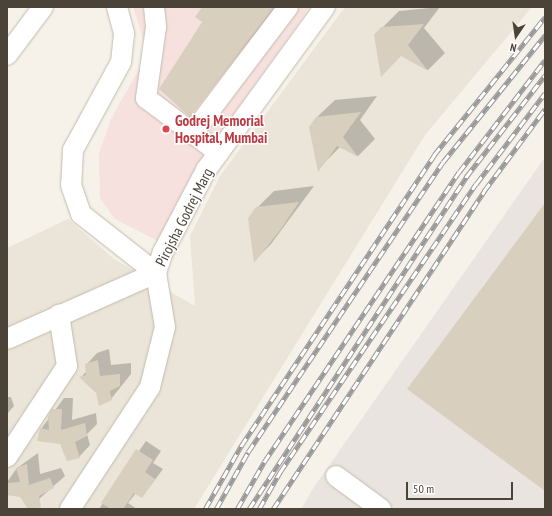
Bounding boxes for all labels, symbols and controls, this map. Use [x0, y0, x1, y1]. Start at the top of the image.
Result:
north arrow [496, 16, 536, 56]
text: N [509, 40, 518, 55]
place label: Godrej Memorial Hospital, Mumbai [175, 111, 268, 146]
marker: Godrej Memorial Hospital, Mumbai [160, 123, 172, 135]
street label: Pirojsha Godrej Marg [151, 165, 217, 269]
scale bar [408, 474, 515, 500]
text: 50 m [413, 481, 434, 496]

